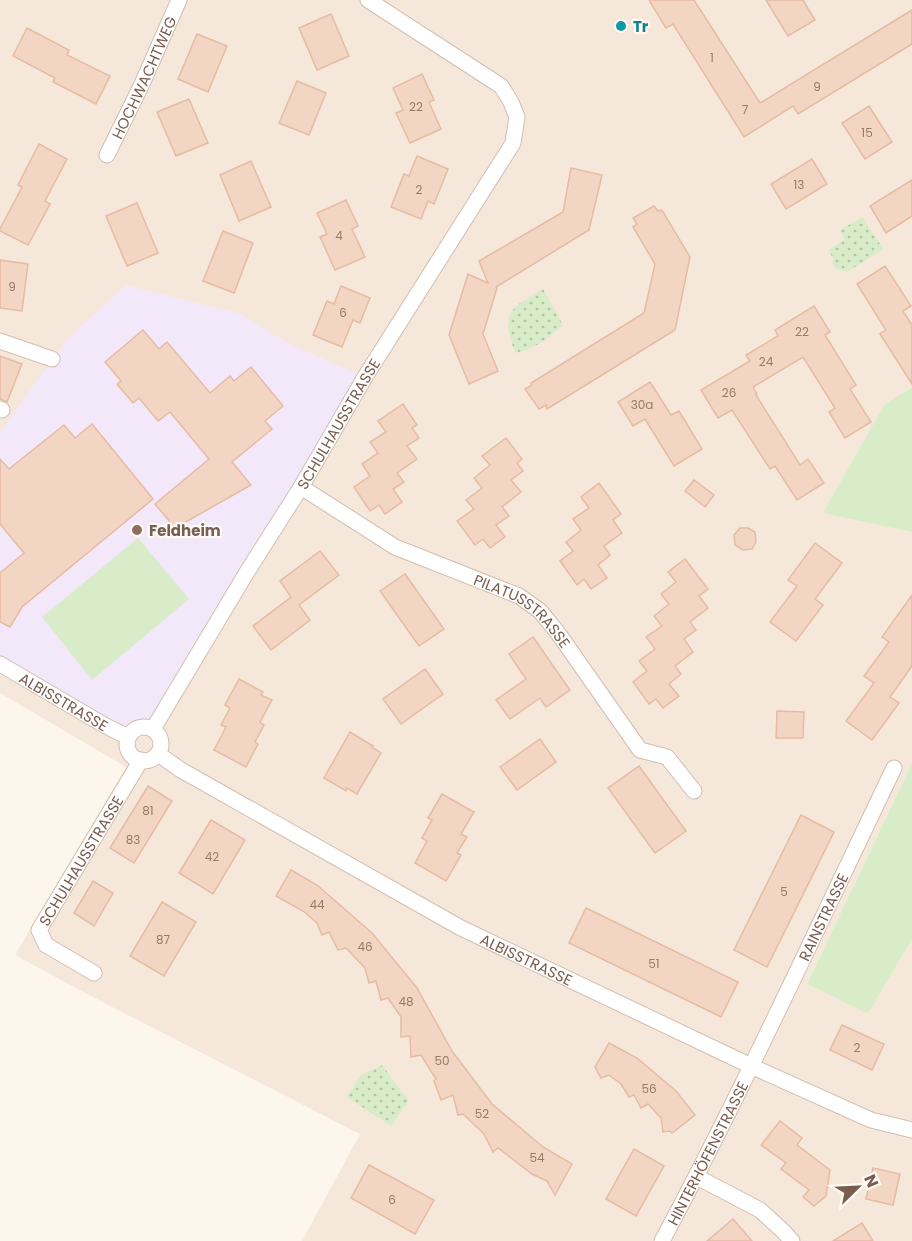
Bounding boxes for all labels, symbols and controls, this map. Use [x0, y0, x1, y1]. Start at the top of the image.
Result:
street label: HOCHWACHTWEG [106, 12, 181, 142]
place label: Tr [633, 16, 649, 37]
marker: Tr [614, 19, 628, 33]
house number: 1 [710, 49, 714, 66]
house number: 9 [813, 78, 821, 95]
house number: 22 [409, 98, 423, 115]
house number: 7 [742, 101, 749, 118]
house number: 15 [861, 124, 873, 141]
house number: 13 [794, 176, 804, 193]
house number: 2 [416, 181, 423, 198]
house number: 4 [335, 227, 343, 244]
house number: 9 [8, 278, 16, 295]
house number: 6 [339, 304, 347, 321]
house number: 22 [795, 323, 809, 340]
house number: 24 [759, 353, 774, 370]
street label: SCHULHAUSSTRASSE [291, 354, 385, 493]
house number: 26 [722, 384, 736, 401]
house number: 30a [631, 396, 653, 413]
place label: Feldheim [149, 520, 221, 541]
marker: Feldheim [130, 523, 144, 537]
street label: PILATUSSTRASSE [471, 569, 576, 652]
street label: ALBISSTRASSE [15, 667, 112, 736]
street label: SCHULHAUSSTRASSE [33, 792, 128, 930]
house number: 81 [142, 802, 154, 819]
house number: 83 [126, 831, 140, 848]
house number: 42 [205, 848, 219, 865]
street label: RAINSTRASSE [793, 869, 853, 964]
house number: 5 [780, 883, 788, 900]
house number: 44 [309, 896, 325, 913]
street label: ALBISSTRASSE [477, 928, 576, 990]
house number: 87 [156, 931, 171, 948]
house number: 46 [357, 938, 373, 955]
house number: 51 [648, 955, 660, 972]
house number: 48 [398, 993, 414, 1010]
house number: 2 [854, 1039, 861, 1056]
house number: 50 [434, 1052, 450, 1069]
street label: HINTERHÖFENSTRASSE [662, 1077, 753, 1229]
house number: 56 [641, 1080, 657, 1097]
house number: 52 [475, 1105, 489, 1122]
house number: 54 [529, 1149, 545, 1166]
north arrow [828, 1157, 888, 1217]
text: N [858, 1171, 884, 1191]
house number: 6 [388, 1191, 396, 1208]

